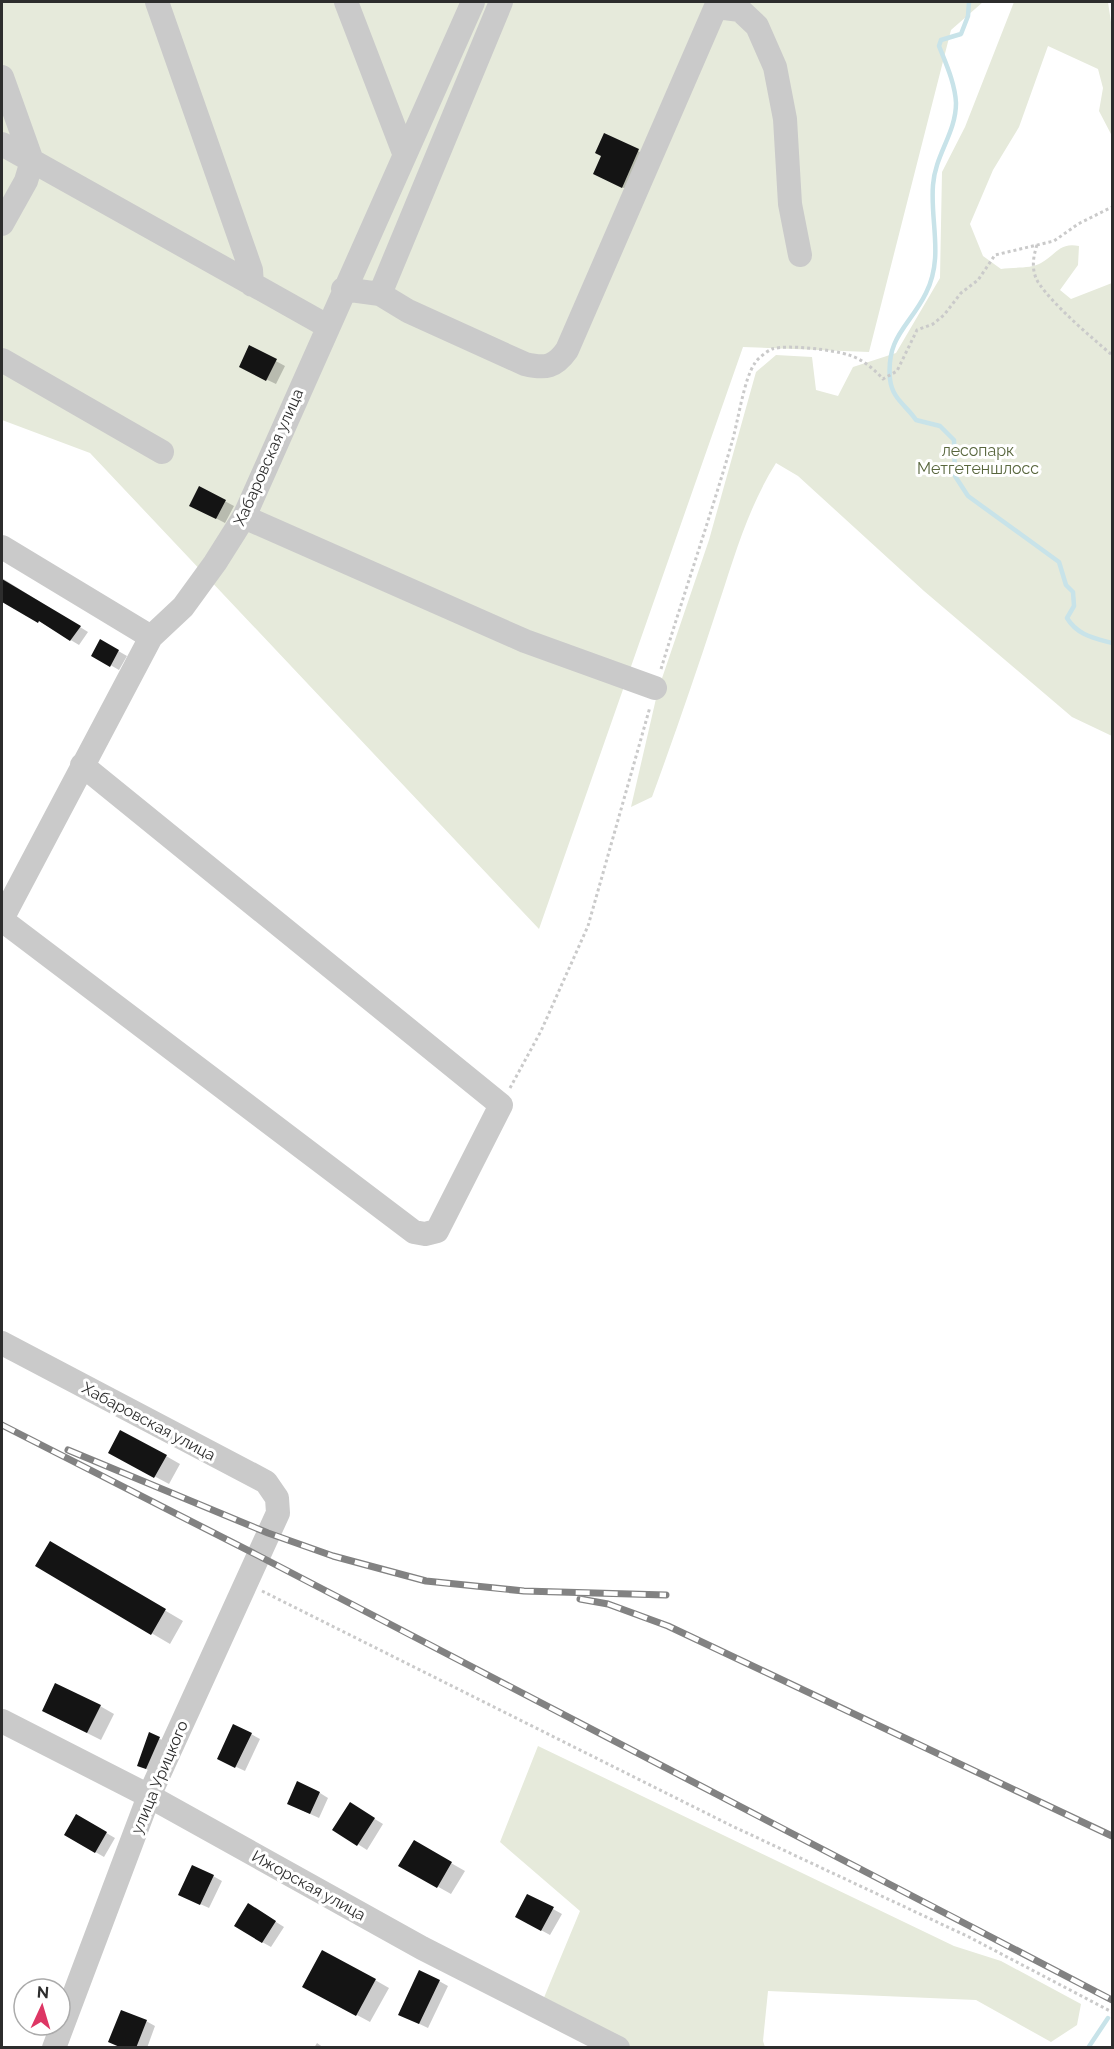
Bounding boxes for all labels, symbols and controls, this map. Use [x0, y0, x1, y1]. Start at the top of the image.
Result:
street label: Хабаровская улица [230, 386, 307, 529]
park label: лесопарк Метгетеншлосс [917, 441, 1039, 478]
street label: Хабаровская улица [79, 1378, 219, 1465]
street label: улица Урицкого [127, 1718, 192, 1837]
street label: Ижорская улица [249, 1846, 369, 1925]
north arrow [12, 1977, 72, 2037]
text: N [36, 1983, 50, 2002]

